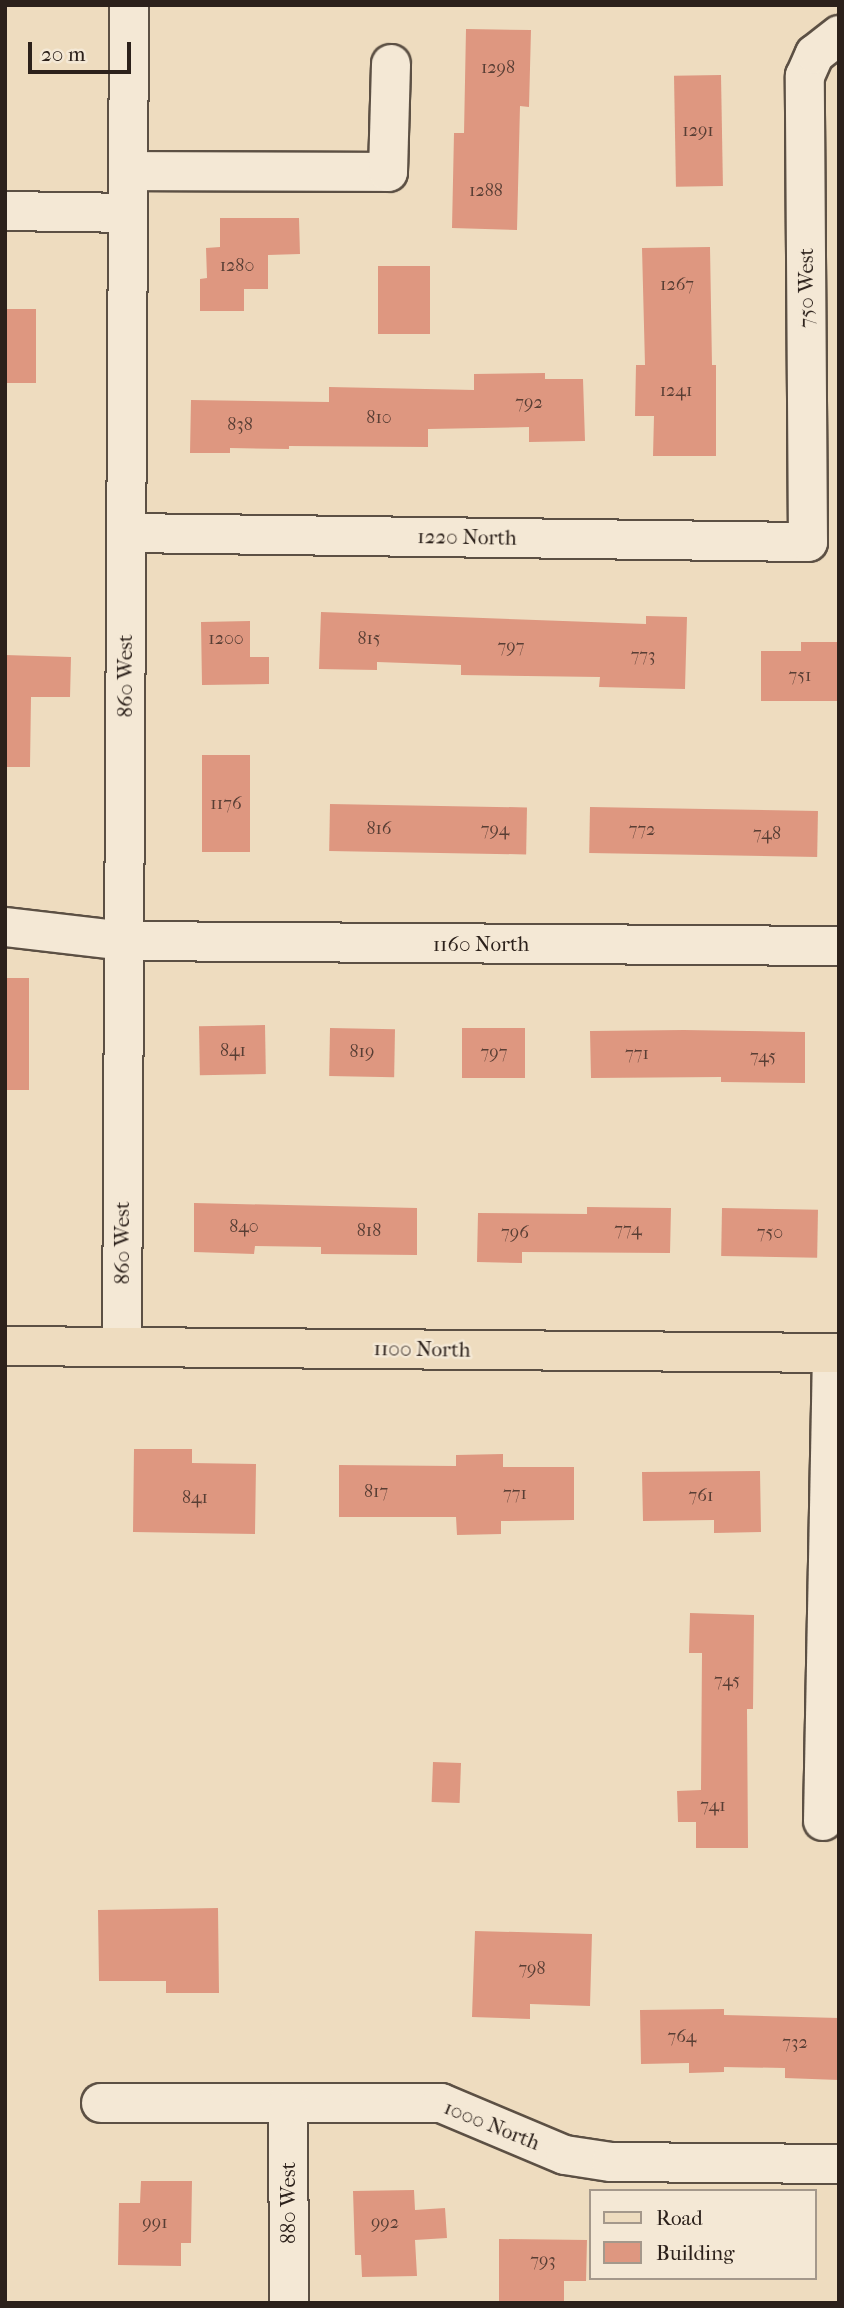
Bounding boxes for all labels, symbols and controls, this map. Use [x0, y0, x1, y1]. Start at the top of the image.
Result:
scale bar [32, 28, 135, 72]
text: 20 m [41, 42, 85, 66]
house number: 1298 [481, 57, 515, 79]
house number: 1291 [682, 120, 714, 142]
house number: 1288 [469, 180, 503, 202]
street label: 750 West [793, 248, 819, 328]
house number: 1280 [220, 255, 254, 277]
house number: 1267 [660, 274, 694, 296]
house number: 1241 [660, 380, 692, 402]
house number: 792 [515, 392, 543, 414]
house number: 810 [366, 407, 392, 429]
house number: 838 [227, 414, 253, 436]
street label: 1220 North [417, 524, 517, 550]
house number: 1200 [208, 628, 244, 650]
house number: 815 [357, 628, 381, 650]
street label: 860 West [112, 635, 138, 717]
house number: 797 [498, 636, 524, 658]
house number: 773 [631, 645, 655, 667]
house number: 751 [789, 665, 811, 687]
house number: 1176 [210, 793, 242, 815]
house number: 816 [366, 818, 392, 840]
house number: 794 [481, 819, 509, 841]
house number: 772 [629, 819, 655, 841]
house number: 748 [753, 823, 781, 845]
street label: 1160 North [433, 931, 529, 957]
house number: 841 [220, 1040, 246, 1062]
house number: 819 [350, 1041, 374, 1063]
house number: 797 [481, 1042, 507, 1064]
house number: 771 [625, 1043, 649, 1065]
house number: 745 [750, 1046, 776, 1068]
street label: 860 West [109, 1202, 135, 1284]
house number: 840 [229, 1216, 259, 1238]
house number: 774 [614, 1219, 642, 1241]
house number: 818 [357, 1220, 381, 1242]
house number: 796 [501, 1222, 529, 1244]
house number: 750 [757, 1222, 783, 1244]
street label: 1100 North [373, 1336, 471, 1362]
house number: 817 [364, 1481, 388, 1503]
house number: 771 [503, 1483, 527, 1505]
house number: 761 [689, 1485, 713, 1507]
house number: 841 [182, 1487, 208, 1509]
house number: 745 [714, 1670, 740, 1692]
house number: 741 [700, 1795, 726, 1817]
house number: 798 [518, 1958, 546, 1980]
house number: 764 [668, 2026, 696, 2048]
house number: 732 [782, 2032, 808, 2054]
street label: 1000 North [440, 2094, 544, 2156]
street label: 880 West [275, 2162, 301, 2244]
legend [588, 2189, 816, 2280]
text: Road [656, 2206, 703, 2230]
house number: 991 [142, 2212, 168, 2234]
house number: 992 [371, 2212, 399, 2234]
text: Building [656, 2241, 734, 2265]
house number: 793 [530, 2250, 556, 2272]

